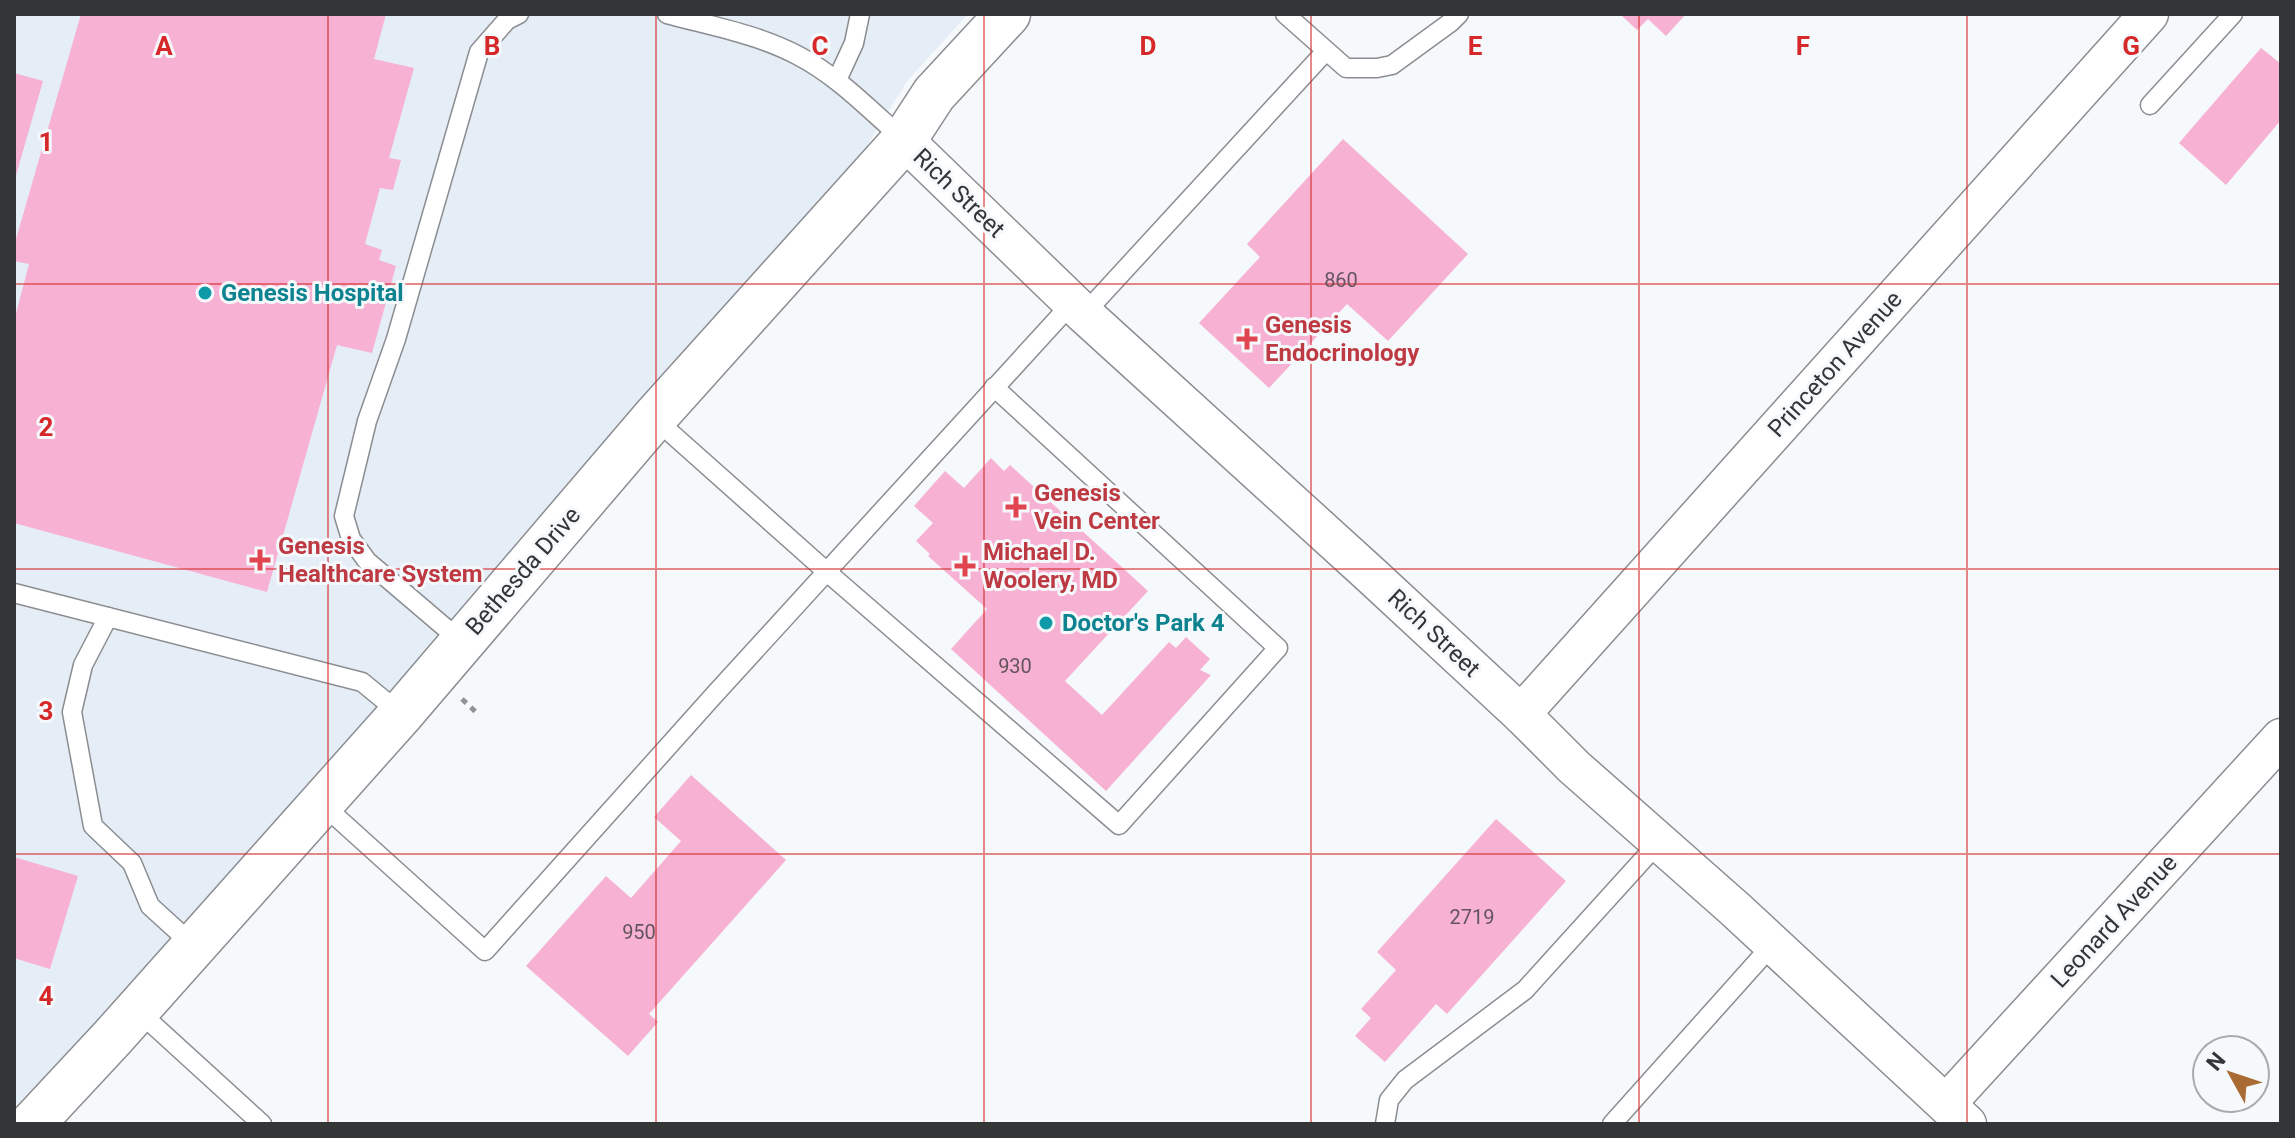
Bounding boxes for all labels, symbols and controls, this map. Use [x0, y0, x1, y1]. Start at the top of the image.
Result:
text: A [155, 31, 173, 61]
text: B [484, 31, 500, 61]
text: C [811, 31, 829, 61]
text: D [1140, 31, 1156, 61]
text: E [1468, 31, 1483, 61]
text: F [1796, 31, 1810, 61]
text: G [2122, 31, 2140, 61]
text: 1 [39, 127, 53, 157]
street label: Rich Street [908, 143, 1010, 243]
house number: 860 [1324, 268, 1358, 292]
place label: Genesis Hospital [221, 279, 404, 307]
marker: Genesis Hospital [196, 284, 214, 302]
street label: Princeton Avenue [1762, 285, 1908, 443]
place label: Genesis Endocrinology [1265, 311, 1420, 367]
marker: Genesis Endocrinology [1236, 328, 1258, 350]
text: 2 [39, 412, 53, 442]
place label: Genesis Vein Center [1034, 479, 1160, 535]
marker: Genesis Vein Center [1005, 496, 1027, 518]
street label: Bethesda Drive [460, 501, 586, 641]
place label: Genesis Healthcare System [278, 532, 483, 588]
place label: Michael D. Woolery, MD [983, 538, 1118, 594]
marker: Genesis Healthcare System [249, 549, 271, 571]
marker: Michael D. Woolery, MD [954, 555, 976, 577]
street label: Rich Street [1382, 583, 1486, 683]
place label: Doctor's Park 4 [1062, 609, 1225, 637]
marker: Doctor's Park 4 [1037, 614, 1055, 632]
house number: 930 [998, 654, 1032, 678]
text: 3 [39, 696, 53, 726]
street label: Leonard Avenue [2045, 849, 2183, 993]
house number: 2719 [1450, 905, 1494, 929]
house number: 950 [622, 920, 656, 944]
text: 4 [39, 981, 54, 1011]
north arrow [2191, 1034, 2271, 1114]
text: N [2201, 1047, 2231, 1075]

